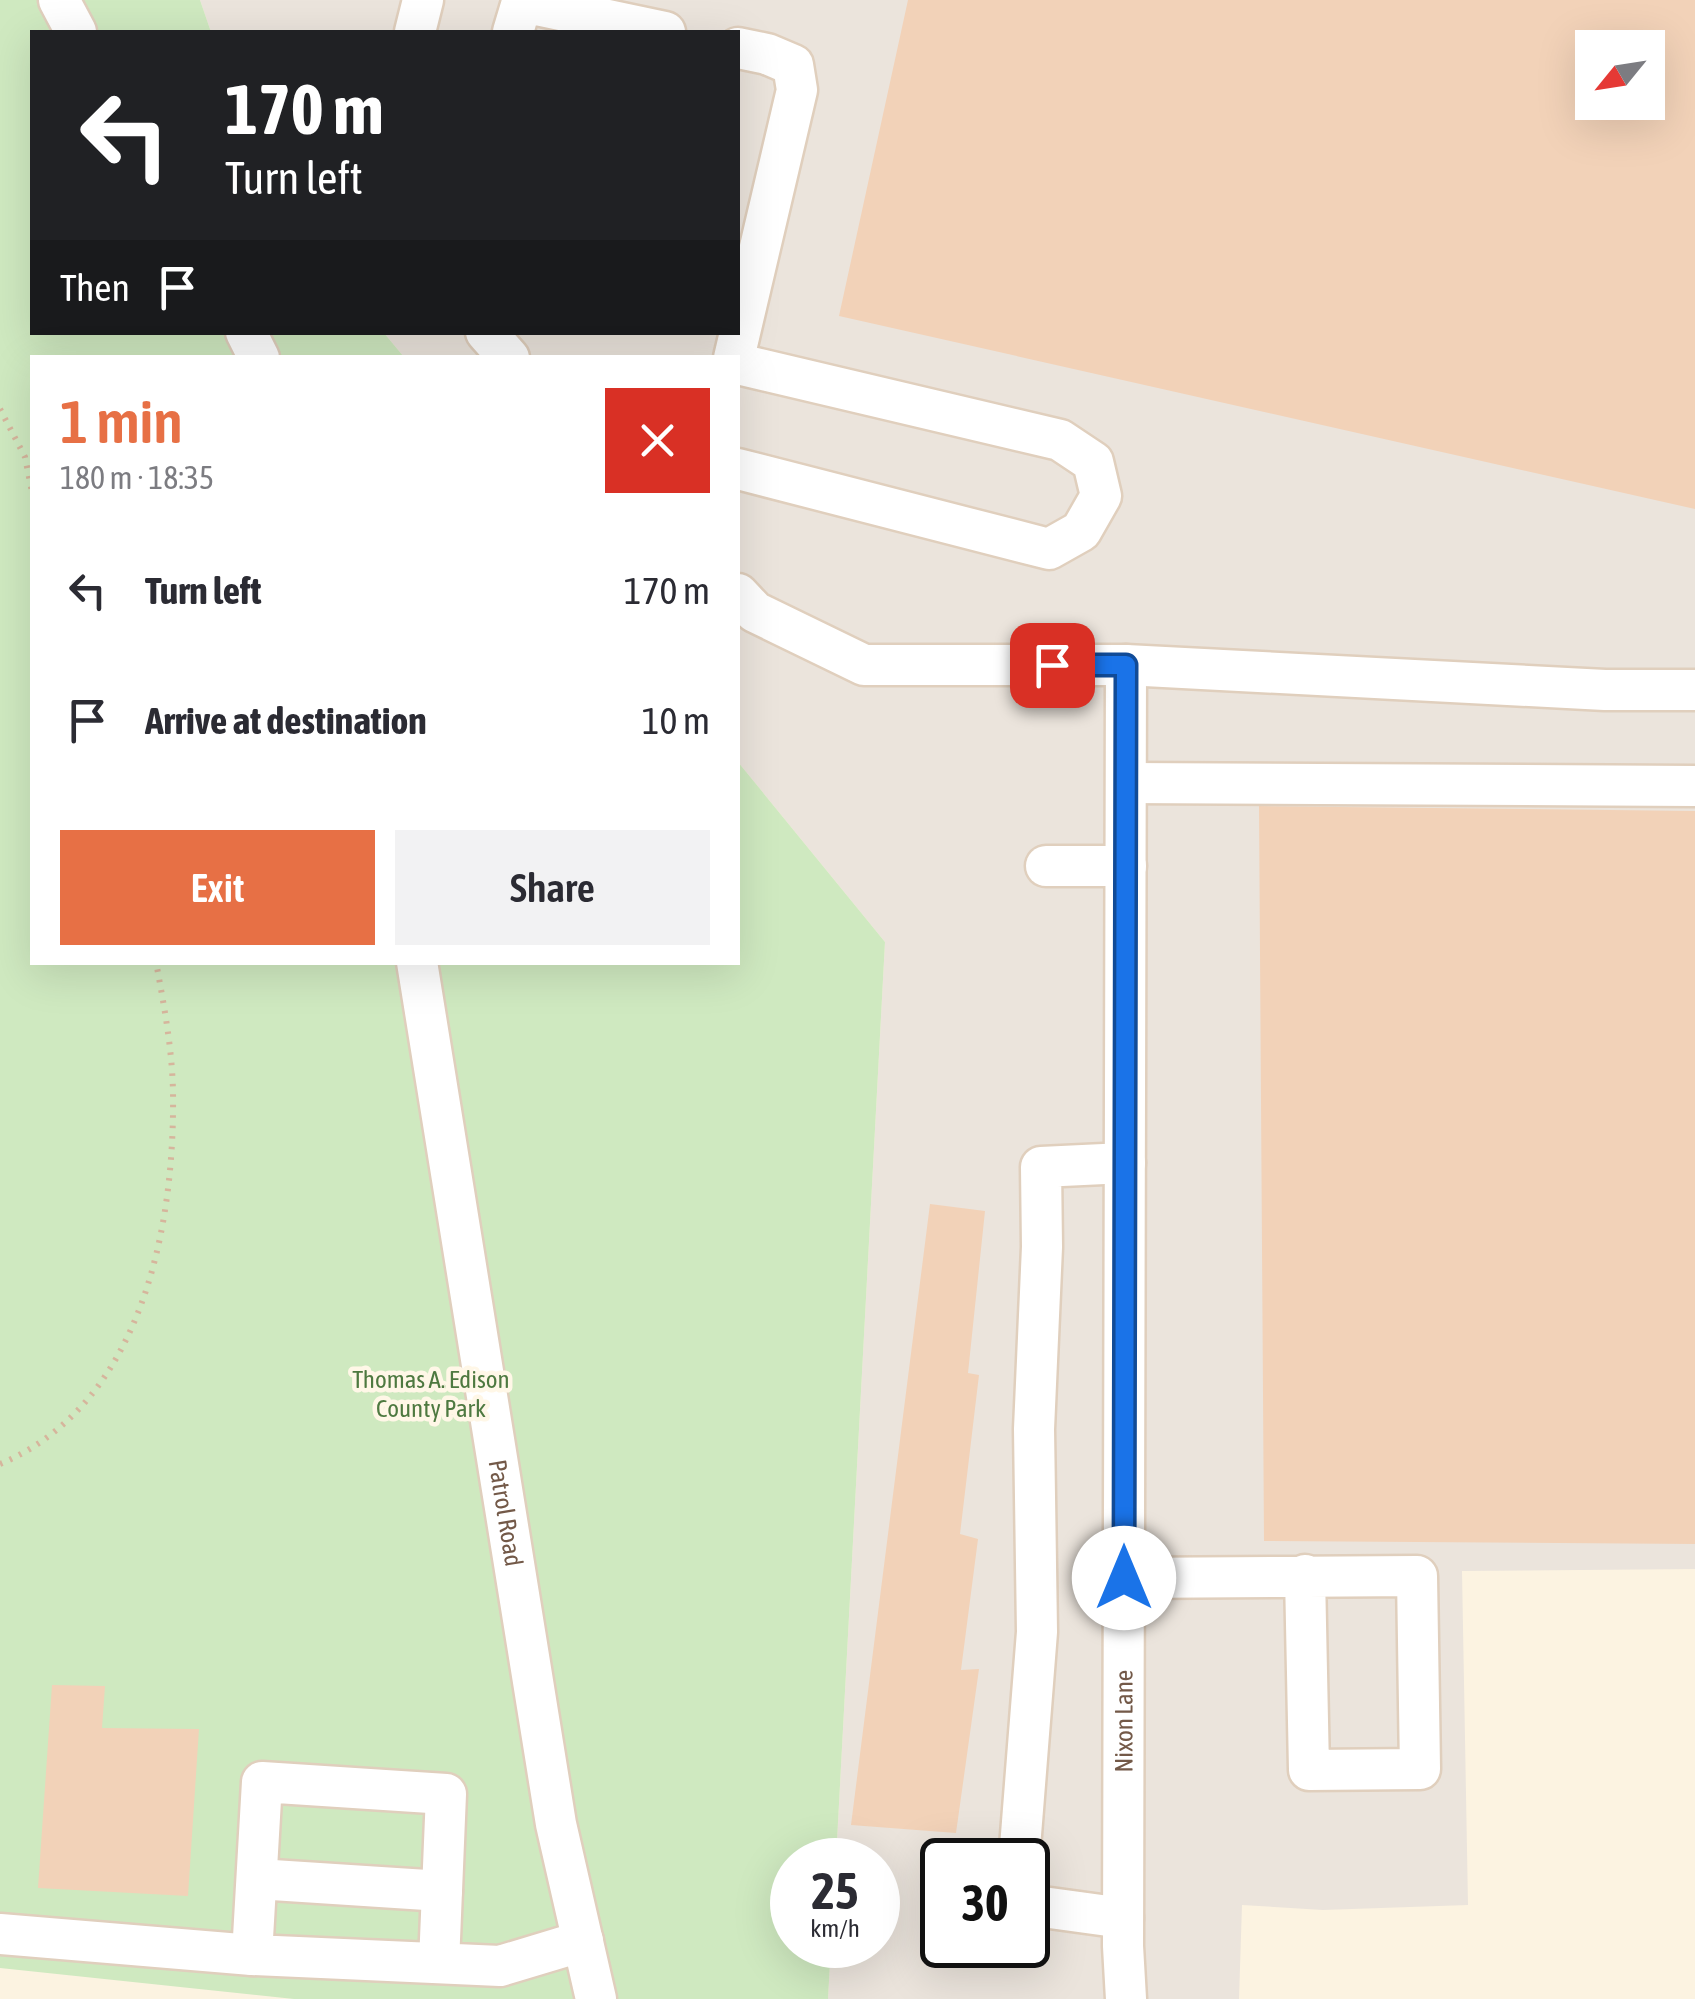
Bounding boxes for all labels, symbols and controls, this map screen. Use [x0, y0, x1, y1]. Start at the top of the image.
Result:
north arrow [1575, 30, 1665, 120]
map controls [1575, 30, 1665, 120]
text: 170 m [225, 69, 384, 149]
icon: left [60, 70, 190, 200]
text: Turn left [225, 152, 363, 204]
icon: arrive [150, 260, 205, 315]
text: Then [60, 266, 130, 309]
text: 1 min [60, 387, 183, 456]
button: close [605, 388, 710, 493]
text: 180 m · 18:35 [60, 459, 214, 496]
icon: left [60, 563, 115, 618]
text: Turn left [145, 569, 261, 612]
text: 170 m [624, 569, 710, 612]
pin [1010, 623, 1095, 708]
icon: arrive [1025, 638, 1080, 693]
icon: arrive [60, 693, 115, 748]
text: Arrive at destination [145, 699, 427, 742]
text: 10 m [642, 699, 710, 742]
button: Exit [60, 830, 375, 945]
button: Share [395, 830, 710, 945]
park label: Thomas A. Edison County Park [352, 1365, 510, 1422]
street label: Patrol Road [483, 1458, 528, 1568]
position arrow [1072, 1526, 1176, 1630]
street label: Nixon Lane [1109, 1670, 1138, 1772]
speed limit sign: 30 [920, 1838, 1050, 1968]
text: 25 [811, 1862, 858, 1920]
text: km/h [810, 1914, 860, 1942]

